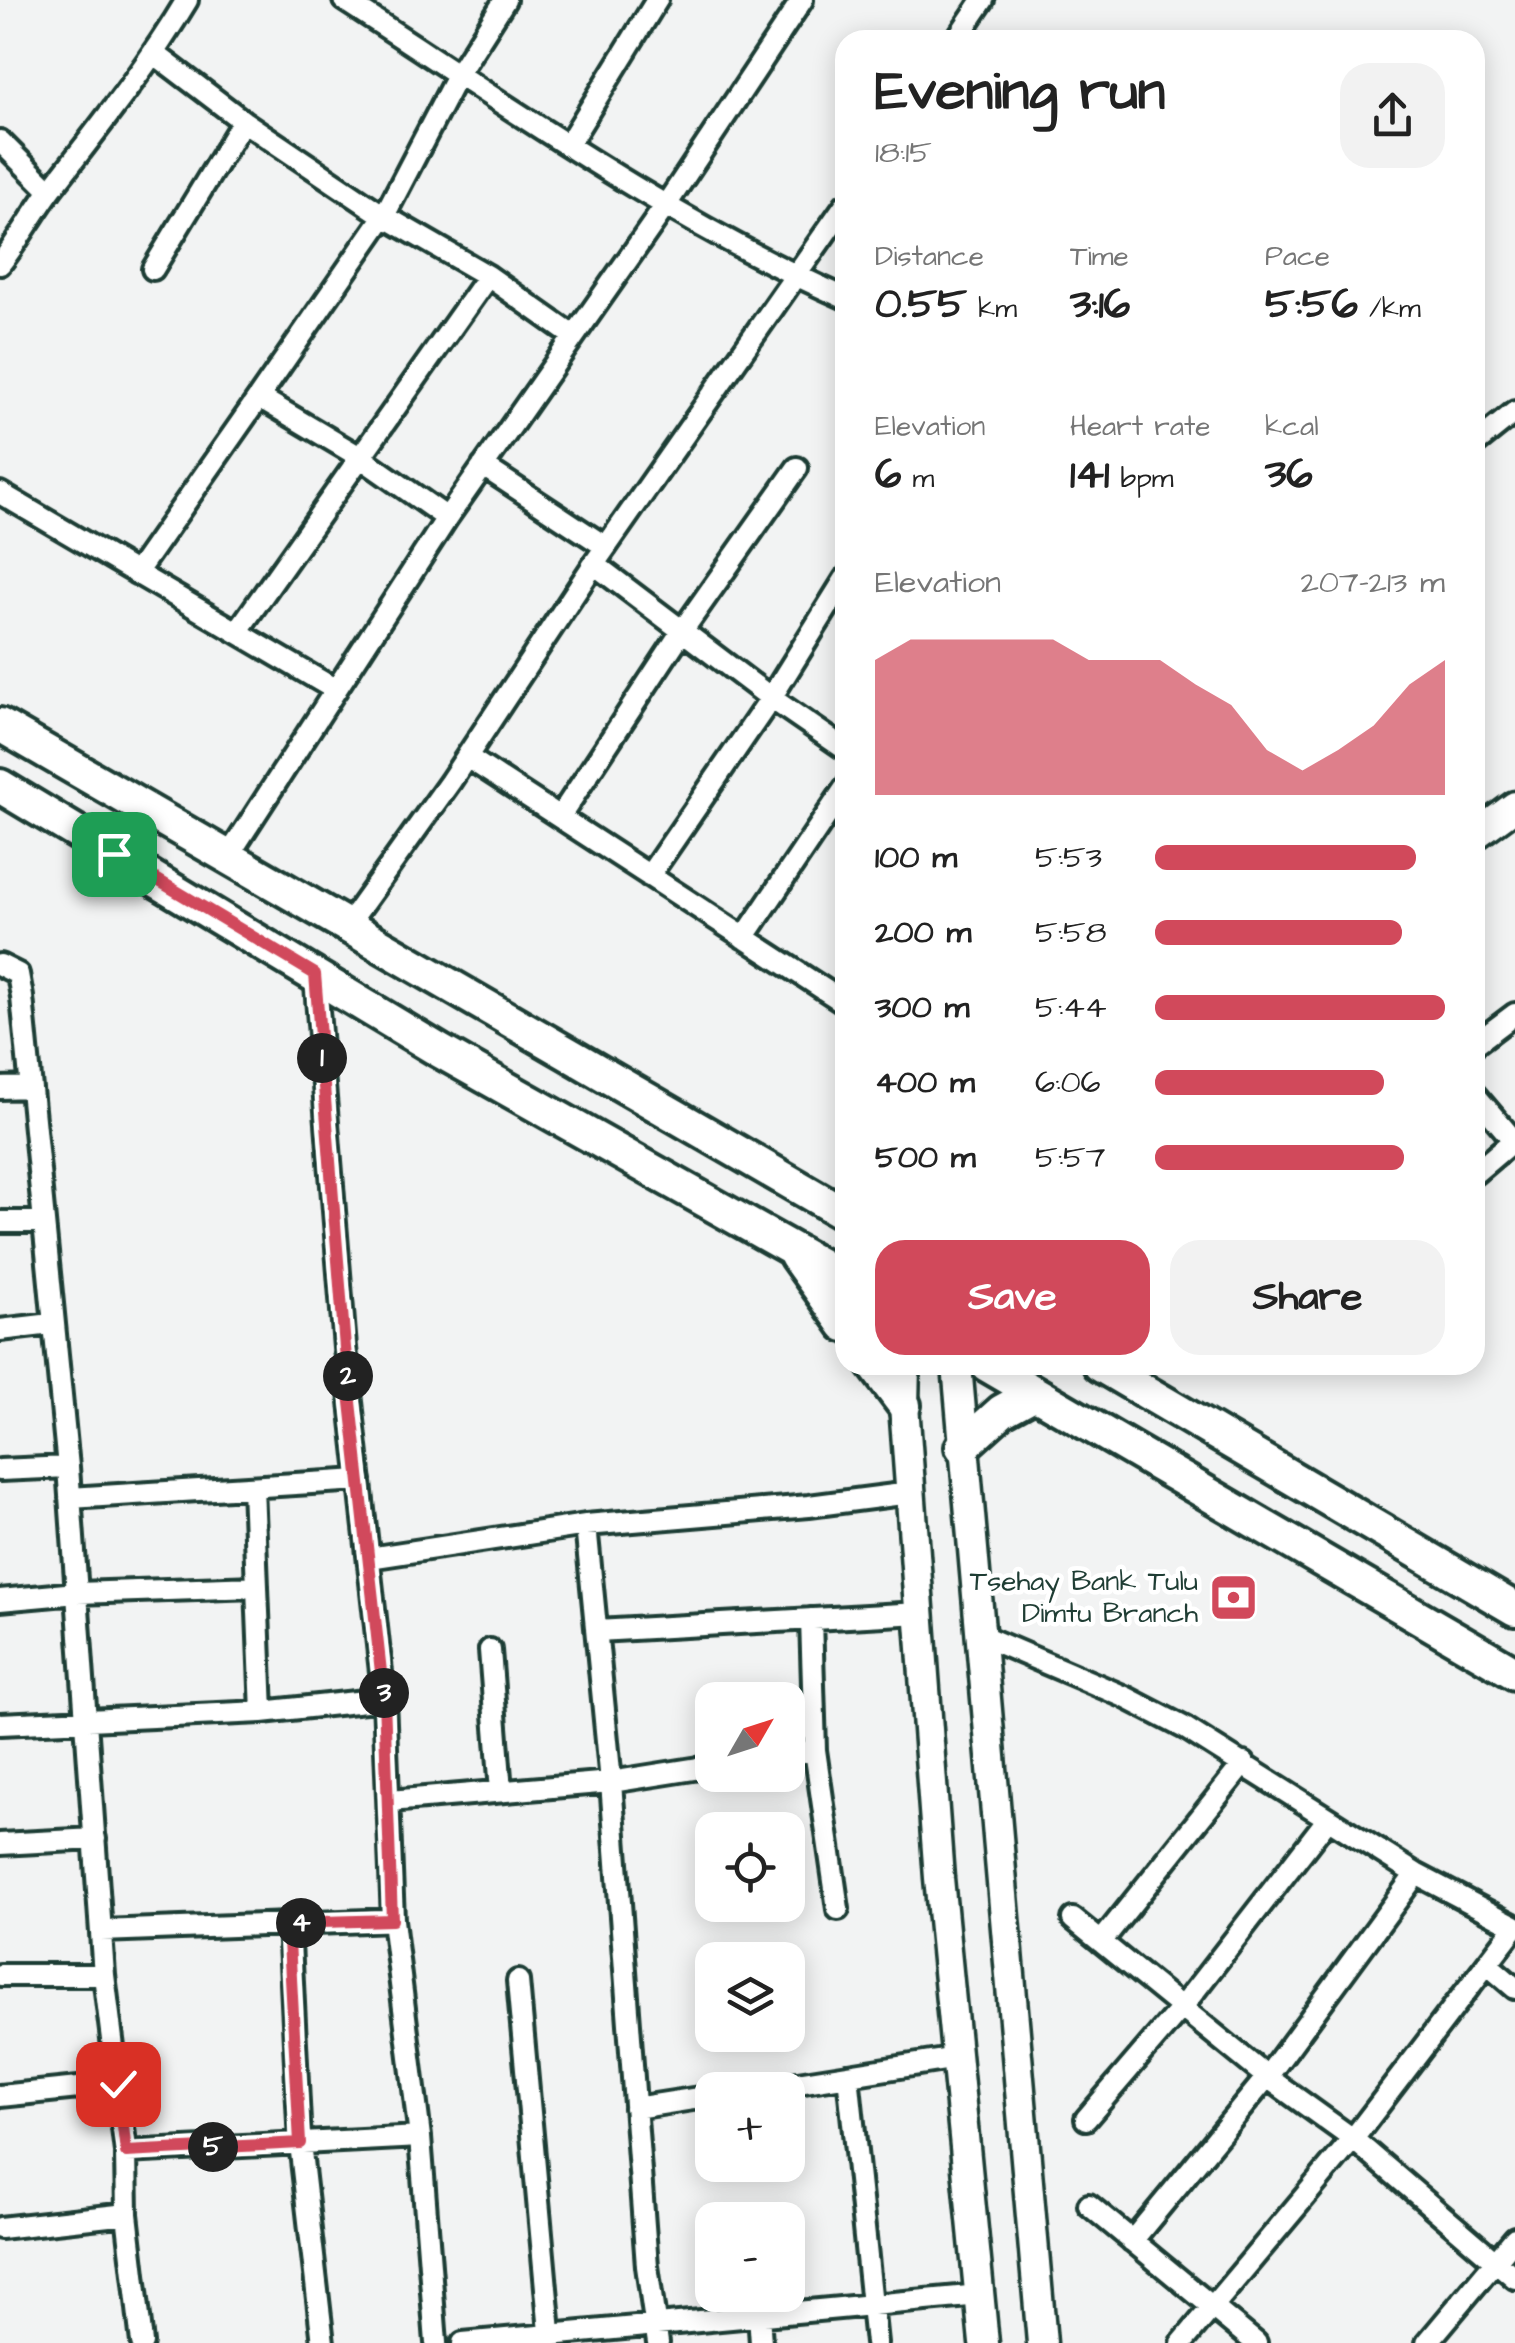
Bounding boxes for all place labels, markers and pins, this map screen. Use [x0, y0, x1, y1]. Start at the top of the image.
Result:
pin [72, 812, 157, 897]
pin: 1 [297, 1033, 347, 1083]
pin: 2 [323, 1351, 373, 1401]
place label: Tsehay Bank Tulu Dimtu Branch [970, 1562, 1198, 1633]
bank icon: Tsehay Bank Tulu Dimtu Branch [1207, 1571, 1259, 1623]
pin: 3 [359, 1668, 409, 1718]
pin: 4 [276, 1898, 326, 1948]
pin [76, 2042, 161, 2127]
pin: 5 [188, 2122, 238, 2172]

